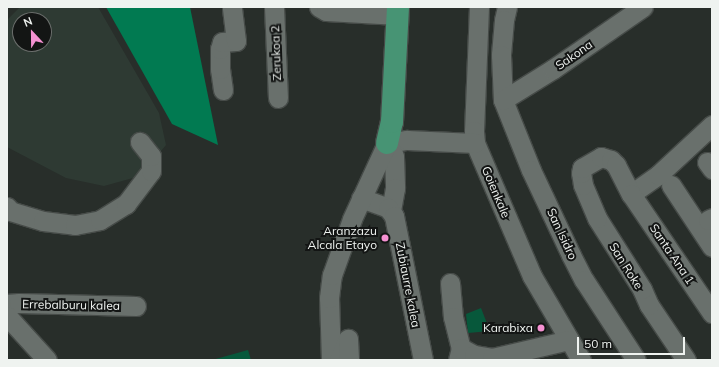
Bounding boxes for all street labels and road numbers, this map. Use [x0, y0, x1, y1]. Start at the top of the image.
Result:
street label: Zerukoa 2 [268, 25, 284, 81]
street label: Sakona [553, 37, 595, 73]
street label: Goienkale [479, 164, 513, 220]
street label: San Isidro [544, 206, 580, 262]
street label: Santa Ana 1 [647, 221, 697, 287]
street label: San Roke [606, 240, 646, 292]
street label: Zubiaurre kalea [393, 241, 423, 329]
street label: Errebalburu kalea [22, 297, 120, 313]

